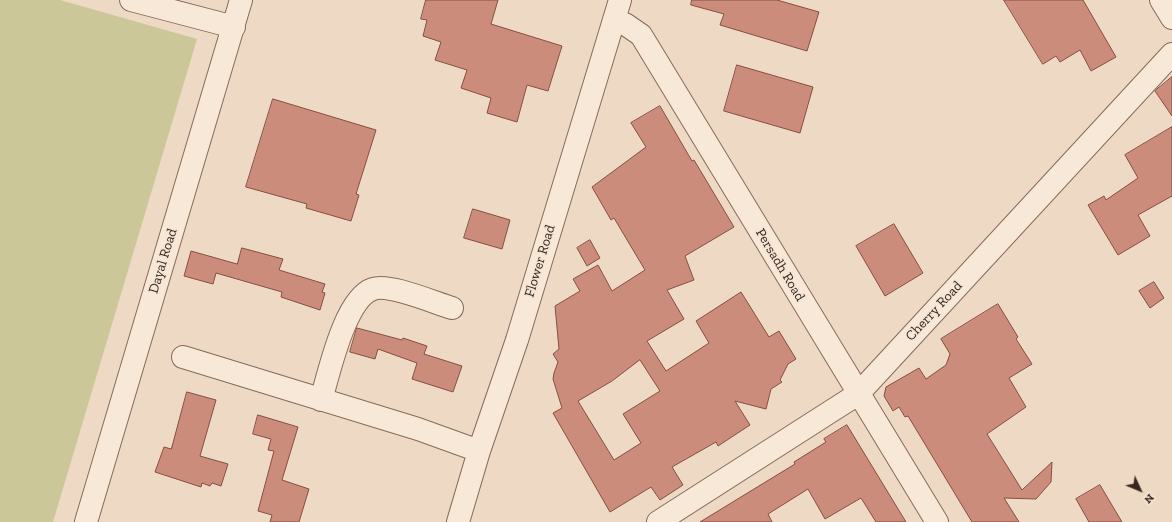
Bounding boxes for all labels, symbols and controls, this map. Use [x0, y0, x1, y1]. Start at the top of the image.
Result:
street label: Flower Road [521, 223, 559, 299]
street label: Dayal Road [145, 226, 181, 296]
street label: Persadh Road [752, 226, 808, 304]
street label: Cherry Road [902, 278, 966, 344]
north arrow [1120, 470, 1160, 510]
text: N [1141, 491, 1157, 506]

